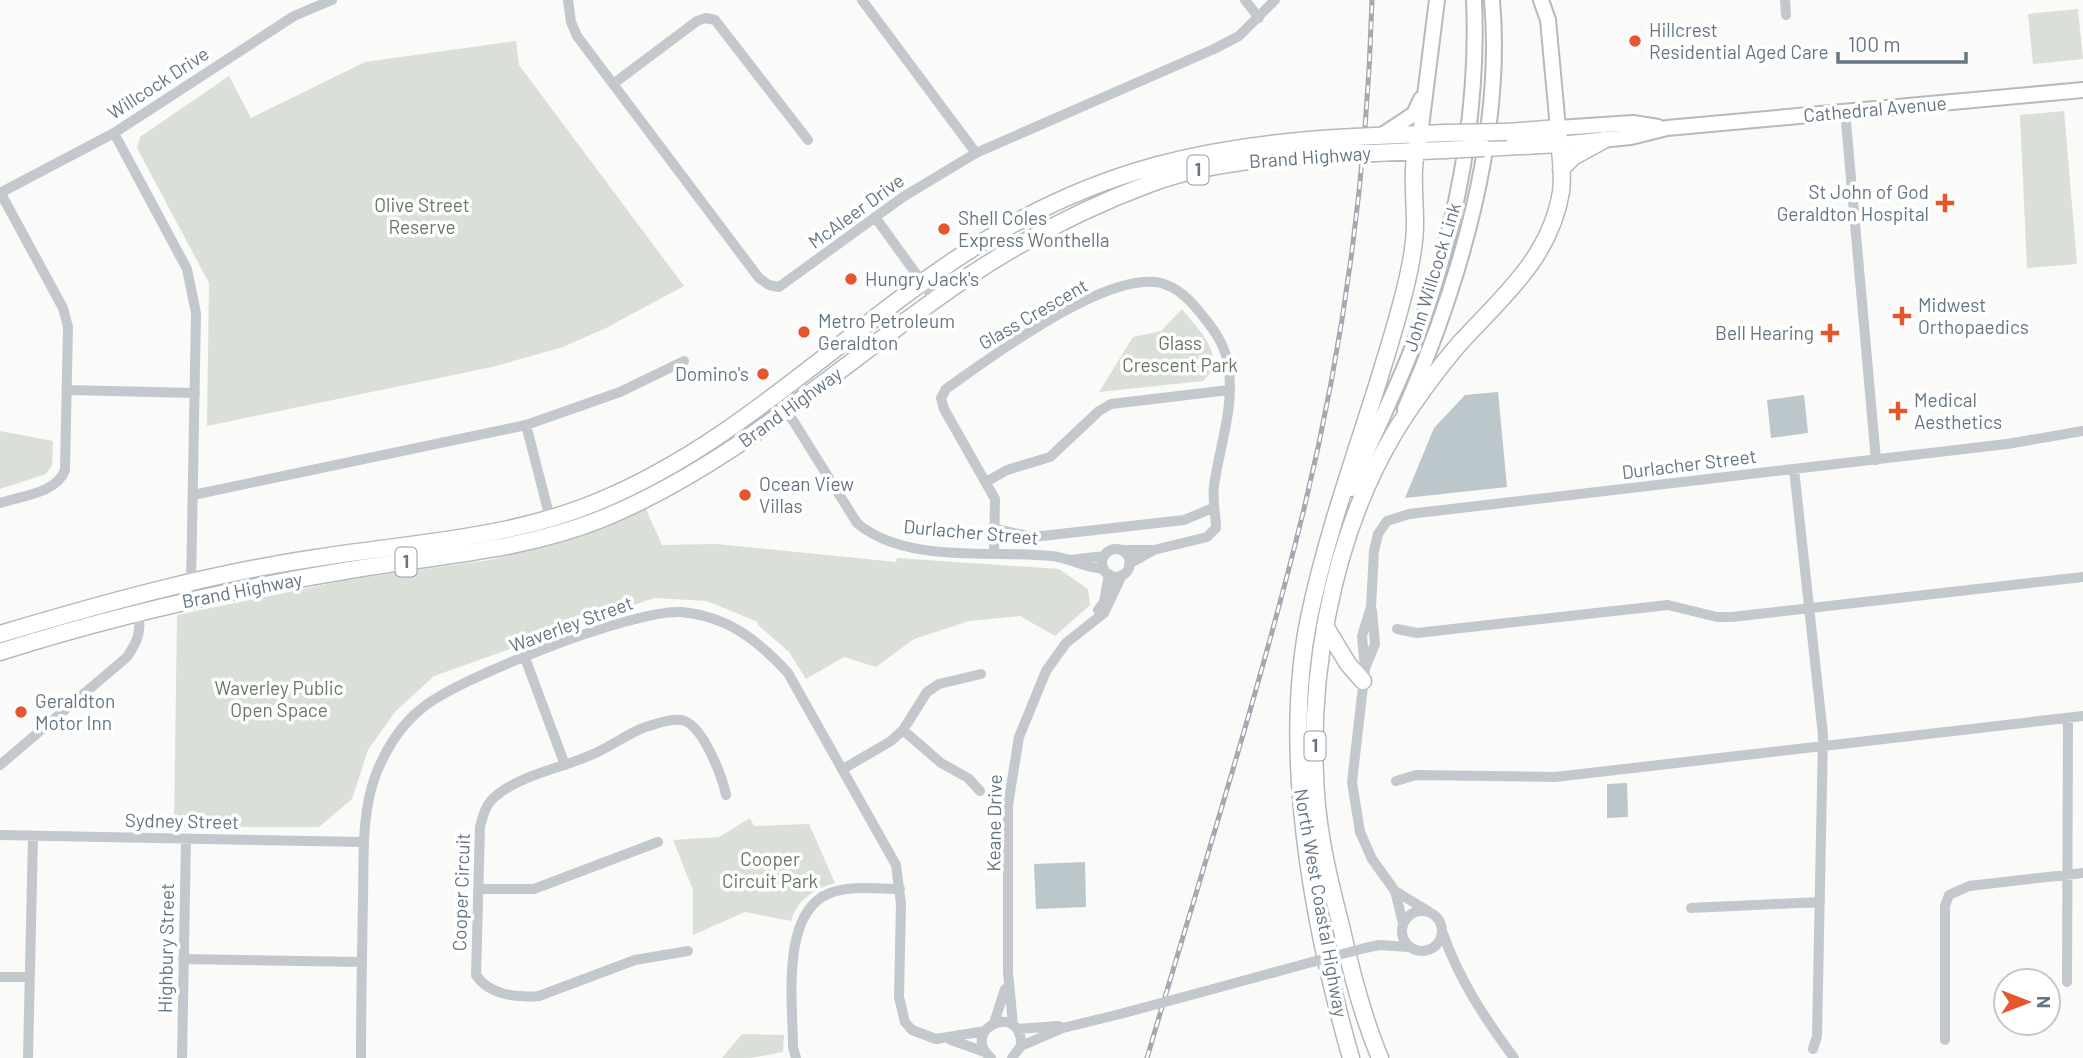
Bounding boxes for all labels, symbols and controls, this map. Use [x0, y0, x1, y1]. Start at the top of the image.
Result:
place label: Hillcrest Residential Aged Care [1649, 18, 1829, 63]
scale bar [1838, 21, 1966, 65]
text: 100 m [1848, 31, 1901, 56]
marker: Hillcrest Residential Aged Care [1627, 33, 1643, 49]
street label: Willcock Drive [103, 41, 213, 124]
street label: Cathedral Avenue [1802, 91, 1948, 126]
street label: Brand Highway [1248, 141, 1372, 172]
road number: 1 [1188, 155, 1208, 184]
street label: McAleer Drive [803, 168, 908, 253]
place label: St John of God Geraldton Hospital [1777, 180, 1929, 225]
park label: Olive Street Reserve [374, 193, 470, 238]
marker: St John of God Geraldton Hospital [1935, 193, 1955, 213]
street label: John Willcock Link [1398, 200, 1465, 354]
place label: Shell Coles Express Wonthella [958, 206, 1110, 251]
marker: Shell Coles Express Wonthella [936, 221, 952, 237]
place label: Hungry Jack's [865, 267, 979, 290]
marker: Hungry Jack's [843, 271, 859, 287]
street label: Glass Crescent [974, 273, 1091, 354]
place label: Midwest Orthopaedics [1918, 293, 2029, 338]
marker: Midwest Orthopaedics [1892, 306, 1912, 326]
place label: Metro Petroleum Geraldton [818, 309, 955, 354]
place label: Bell Hearing [1715, 321, 1814, 344]
marker: Bell Hearing [1820, 323, 1840, 343]
marker: Metro Petroleum Geraldton [796, 324, 812, 340]
park label: Glass Crescent Park [1122, 331, 1238, 376]
street label: Brand Highway [734, 361, 846, 452]
place label: Domino's [675, 362, 749, 385]
marker: Domino's [755, 366, 771, 382]
place label: Medical Aesthetics [1914, 388, 2002, 433]
marker: Medical Aesthetics [1888, 401, 1908, 421]
street label: Durlacher Street [1620, 444, 1758, 483]
place label: Ocean View Villas [759, 472, 854, 517]
marker: Ocean View Villas [737, 487, 753, 503]
street label: Durlacher Street [903, 514, 1039, 549]
road number: 1 [396, 548, 416, 576]
street label: Brand Highway [180, 567, 304, 612]
street label: Waverley Street [506, 591, 636, 657]
park label: Waverley Public Open Space [215, 676, 343, 721]
place label: Geraldton Motor Inn [35, 689, 115, 734]
marker: Geraldton Motor Inn [13, 704, 29, 720]
road number: 1 [1304, 732, 1326, 760]
street label: Keane Drive [981, 774, 1006, 872]
street label: North West Coastal Highway [1290, 787, 1353, 1019]
street label: Sydney Street [125, 808, 239, 833]
street label: Cooper Circuit [447, 832, 474, 952]
park label: Cooper Circuit Park [722, 847, 818, 892]
street label: Highbury Street [153, 883, 178, 1013]
north arrow [1992, 967, 2062, 1037]
text: N [2033, 996, 2056, 1008]

